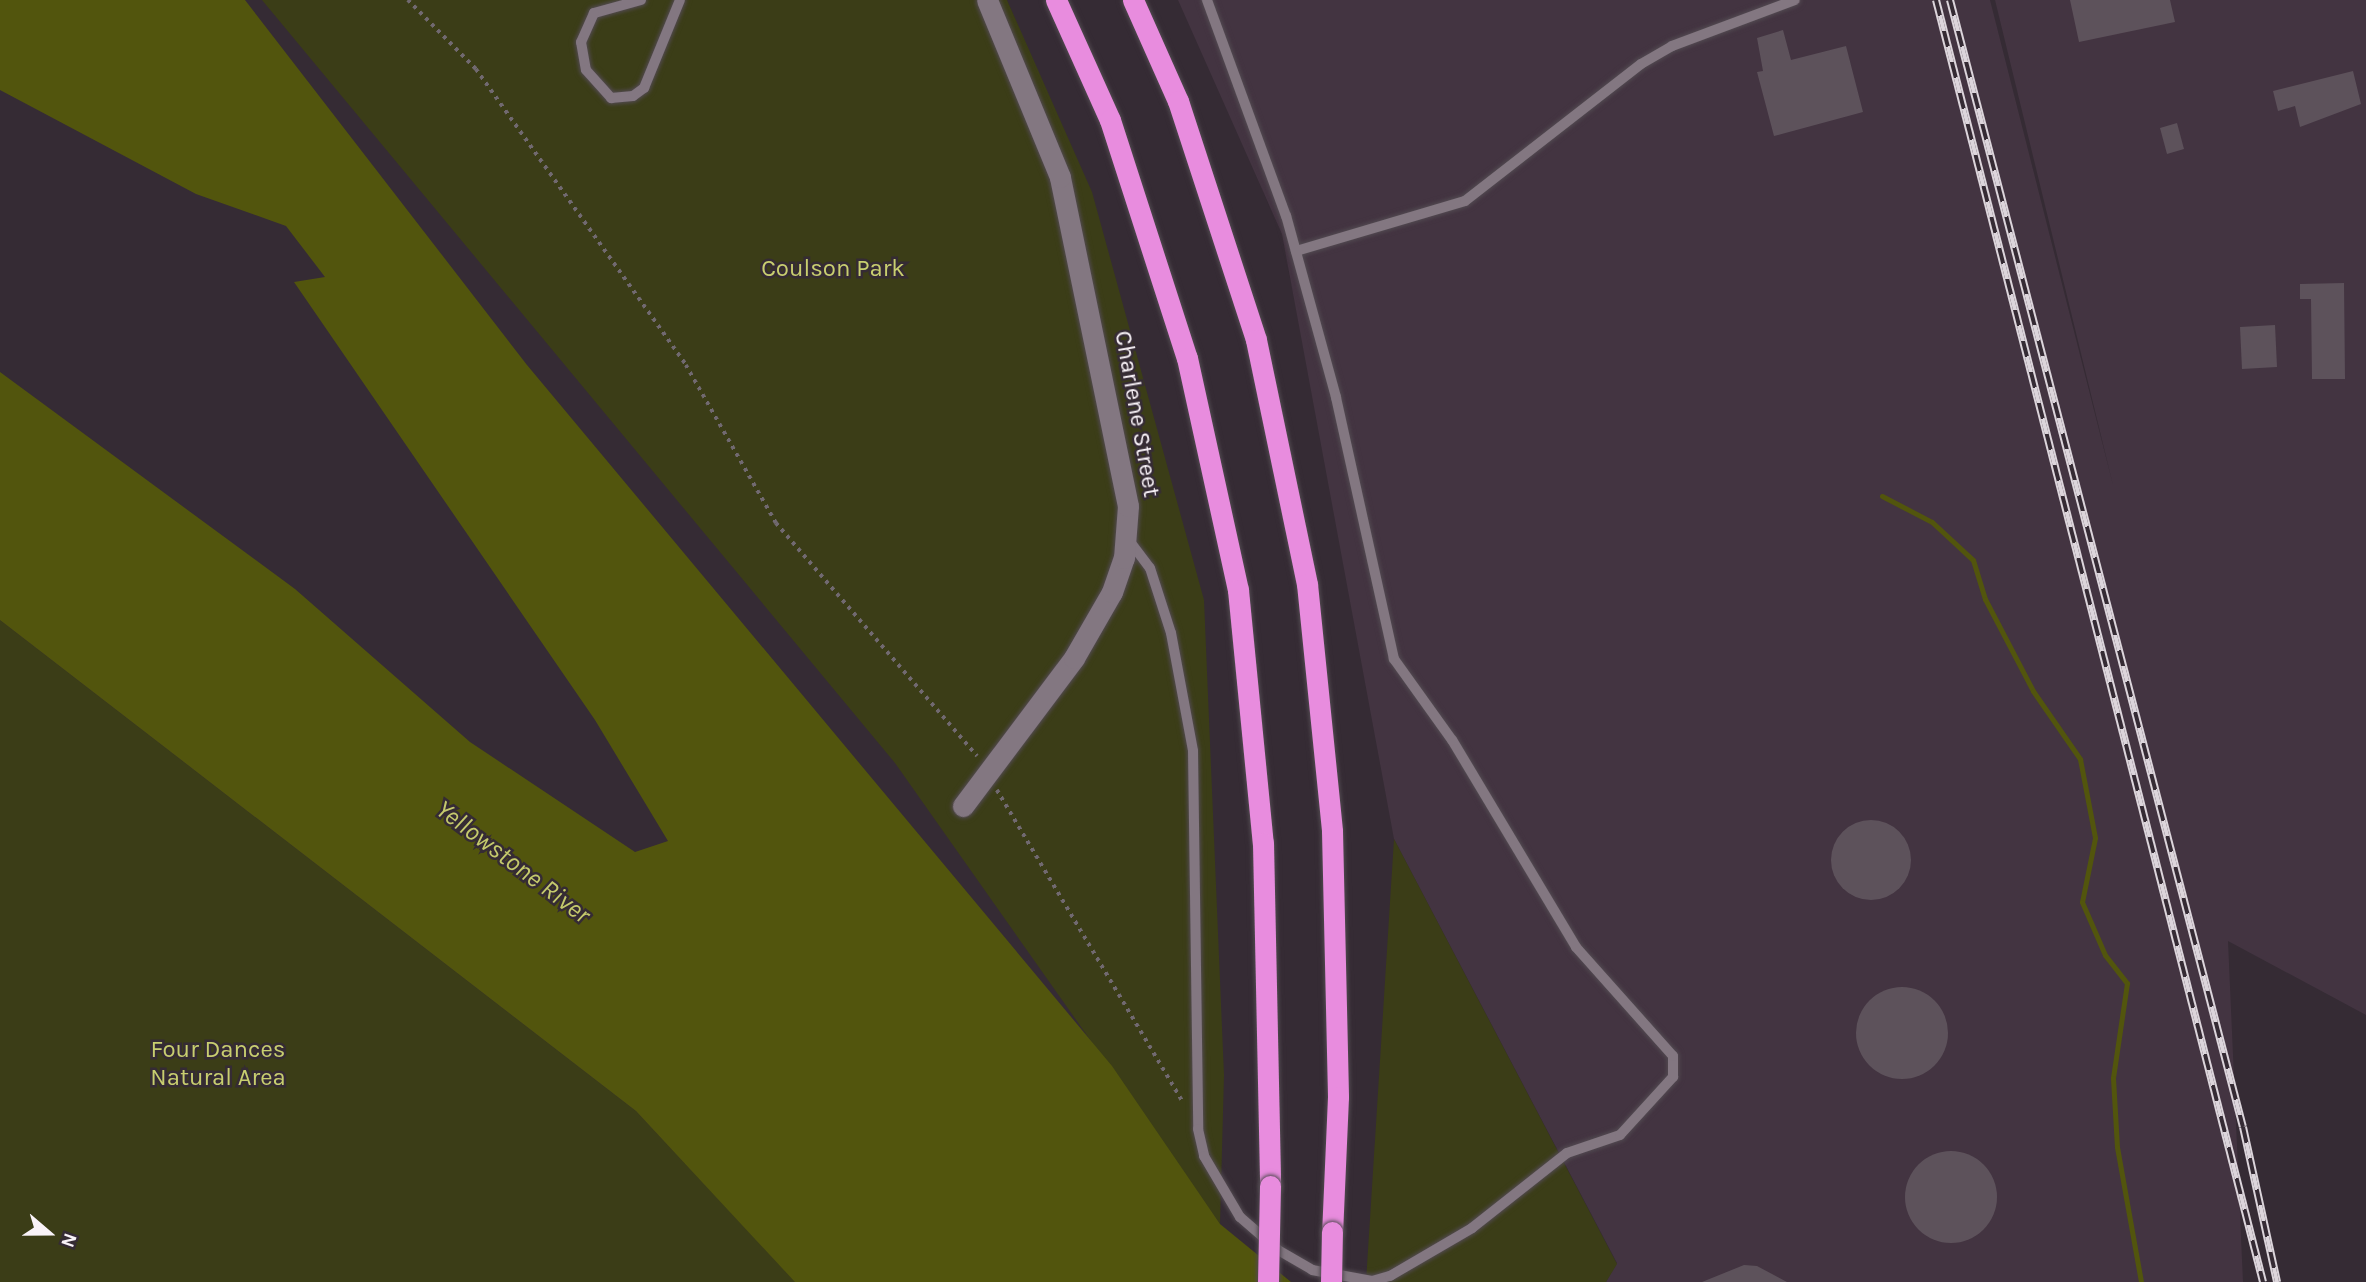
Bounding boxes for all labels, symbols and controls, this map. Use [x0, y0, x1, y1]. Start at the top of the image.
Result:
park label: Coulson Park [761, 255, 905, 283]
street label: Charlene Street [1108, 329, 1166, 499]
water label: Yellowstone River [429, 794, 597, 930]
park label: Four Dances Natural Area [150, 1036, 286, 1092]
north arrow [14, 1198, 84, 1268]
text: N [56, 1230, 81, 1250]

